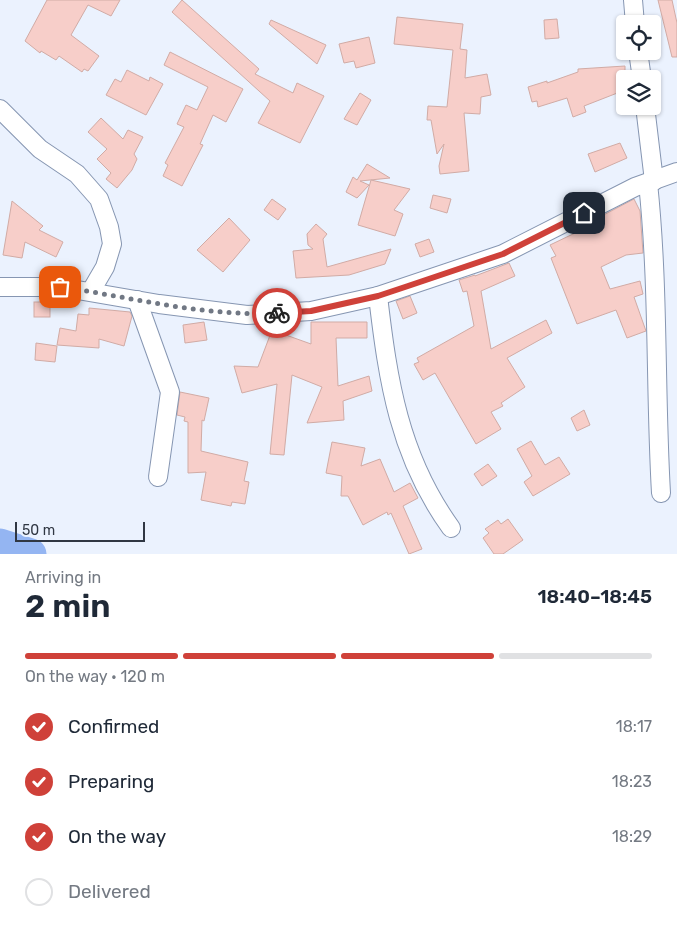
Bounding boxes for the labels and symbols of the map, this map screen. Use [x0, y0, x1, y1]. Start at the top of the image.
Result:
pin [563, 192, 605, 234]
pin [39, 266, 81, 308]
courier [252, 288, 302, 338]
scale bar [15, 519, 145, 542]

